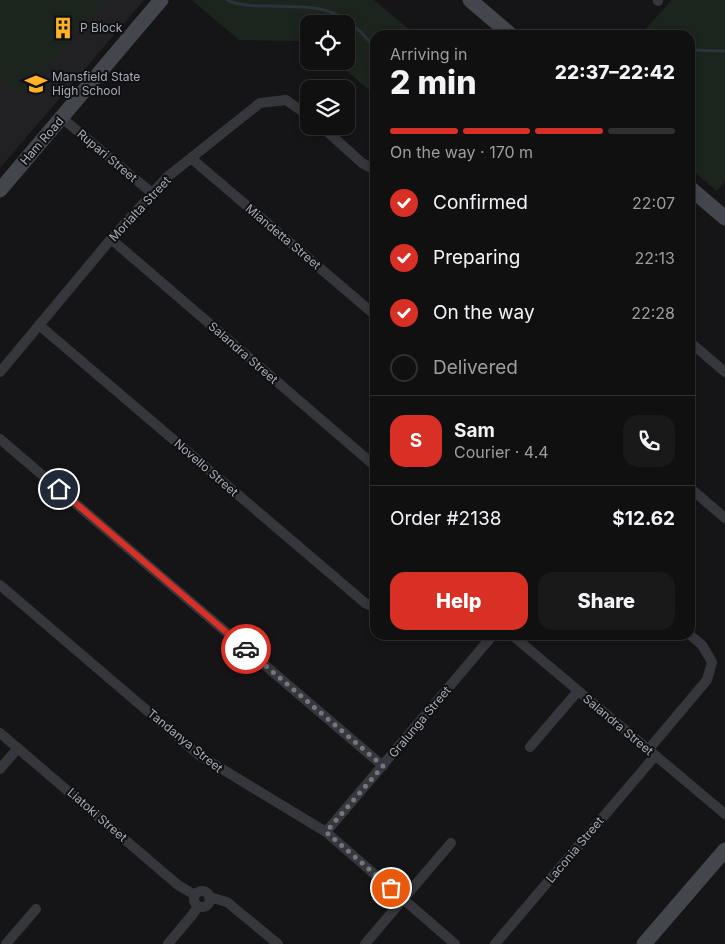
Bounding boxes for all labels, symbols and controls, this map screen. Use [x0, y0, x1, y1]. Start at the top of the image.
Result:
building icon: P Block [50, 15, 76, 41]
map controls [300, 15, 355, 135]
button: locate [300, 15, 355, 70]
place label: P Block [80, 20, 123, 35]
text: Arriving in [390, 44, 467, 64]
text: 22:37–22:42 [555, 61, 675, 84]
text: 2 min [390, 63, 476, 102]
place label: Mansfield State High School [52, 69, 140, 98]
school or university icon: Mansfield State High School [23, 71, 49, 97]
button: layers [300, 80, 355, 135]
street label: Ham Road [17, 114, 66, 168]
street label: Rupari Street [74, 126, 140, 185]
text: On the way · 170 m [390, 142, 533, 162]
street label: Morialta Street [106, 173, 174, 244]
icon: check [390, 189, 418, 217]
text: Confirmed [433, 191, 528, 214]
text: 22:07 [632, 193, 675, 213]
street label: Miandetta Street [243, 201, 324, 272]
icon: check [390, 244, 418, 272]
text: Preparing [433, 246, 520, 269]
text: 22:13 [634, 248, 675, 268]
icon: check [390, 299, 418, 327]
text: On the way [433, 301, 535, 324]
text: 22:28 [631, 303, 675, 323]
street label: Salandra Street [206, 318, 281, 387]
text: Delivered [433, 356, 518, 379]
button: phone [623, 415, 675, 467]
text: Sam [454, 419, 495, 442]
text: S [410, 429, 422, 452]
street label: Novello Street [171, 436, 241, 499]
text: Courier · 4.4 [454, 442, 549, 462]
pin [38, 468, 80, 510]
icon: home [45, 475, 73, 503]
text: Order #2138 [390, 507, 501, 530]
text: $12.62 [612, 507, 675, 530]
button: Help [390, 572, 528, 630]
button: Share [538, 572, 675, 630]
courier [221, 624, 271, 674]
icon: car [232, 635, 260, 663]
street label: Gralunga Street [385, 683, 454, 760]
street label: Salandra Street [580, 691, 657, 758]
street label: Tandanya Street [145, 706, 226, 776]
street label: Liatoki Street [64, 785, 130, 845]
street label: Laconia Street [543, 814, 607, 886]
pin [370, 867, 412, 909]
icon: bag [377, 874, 405, 902]

